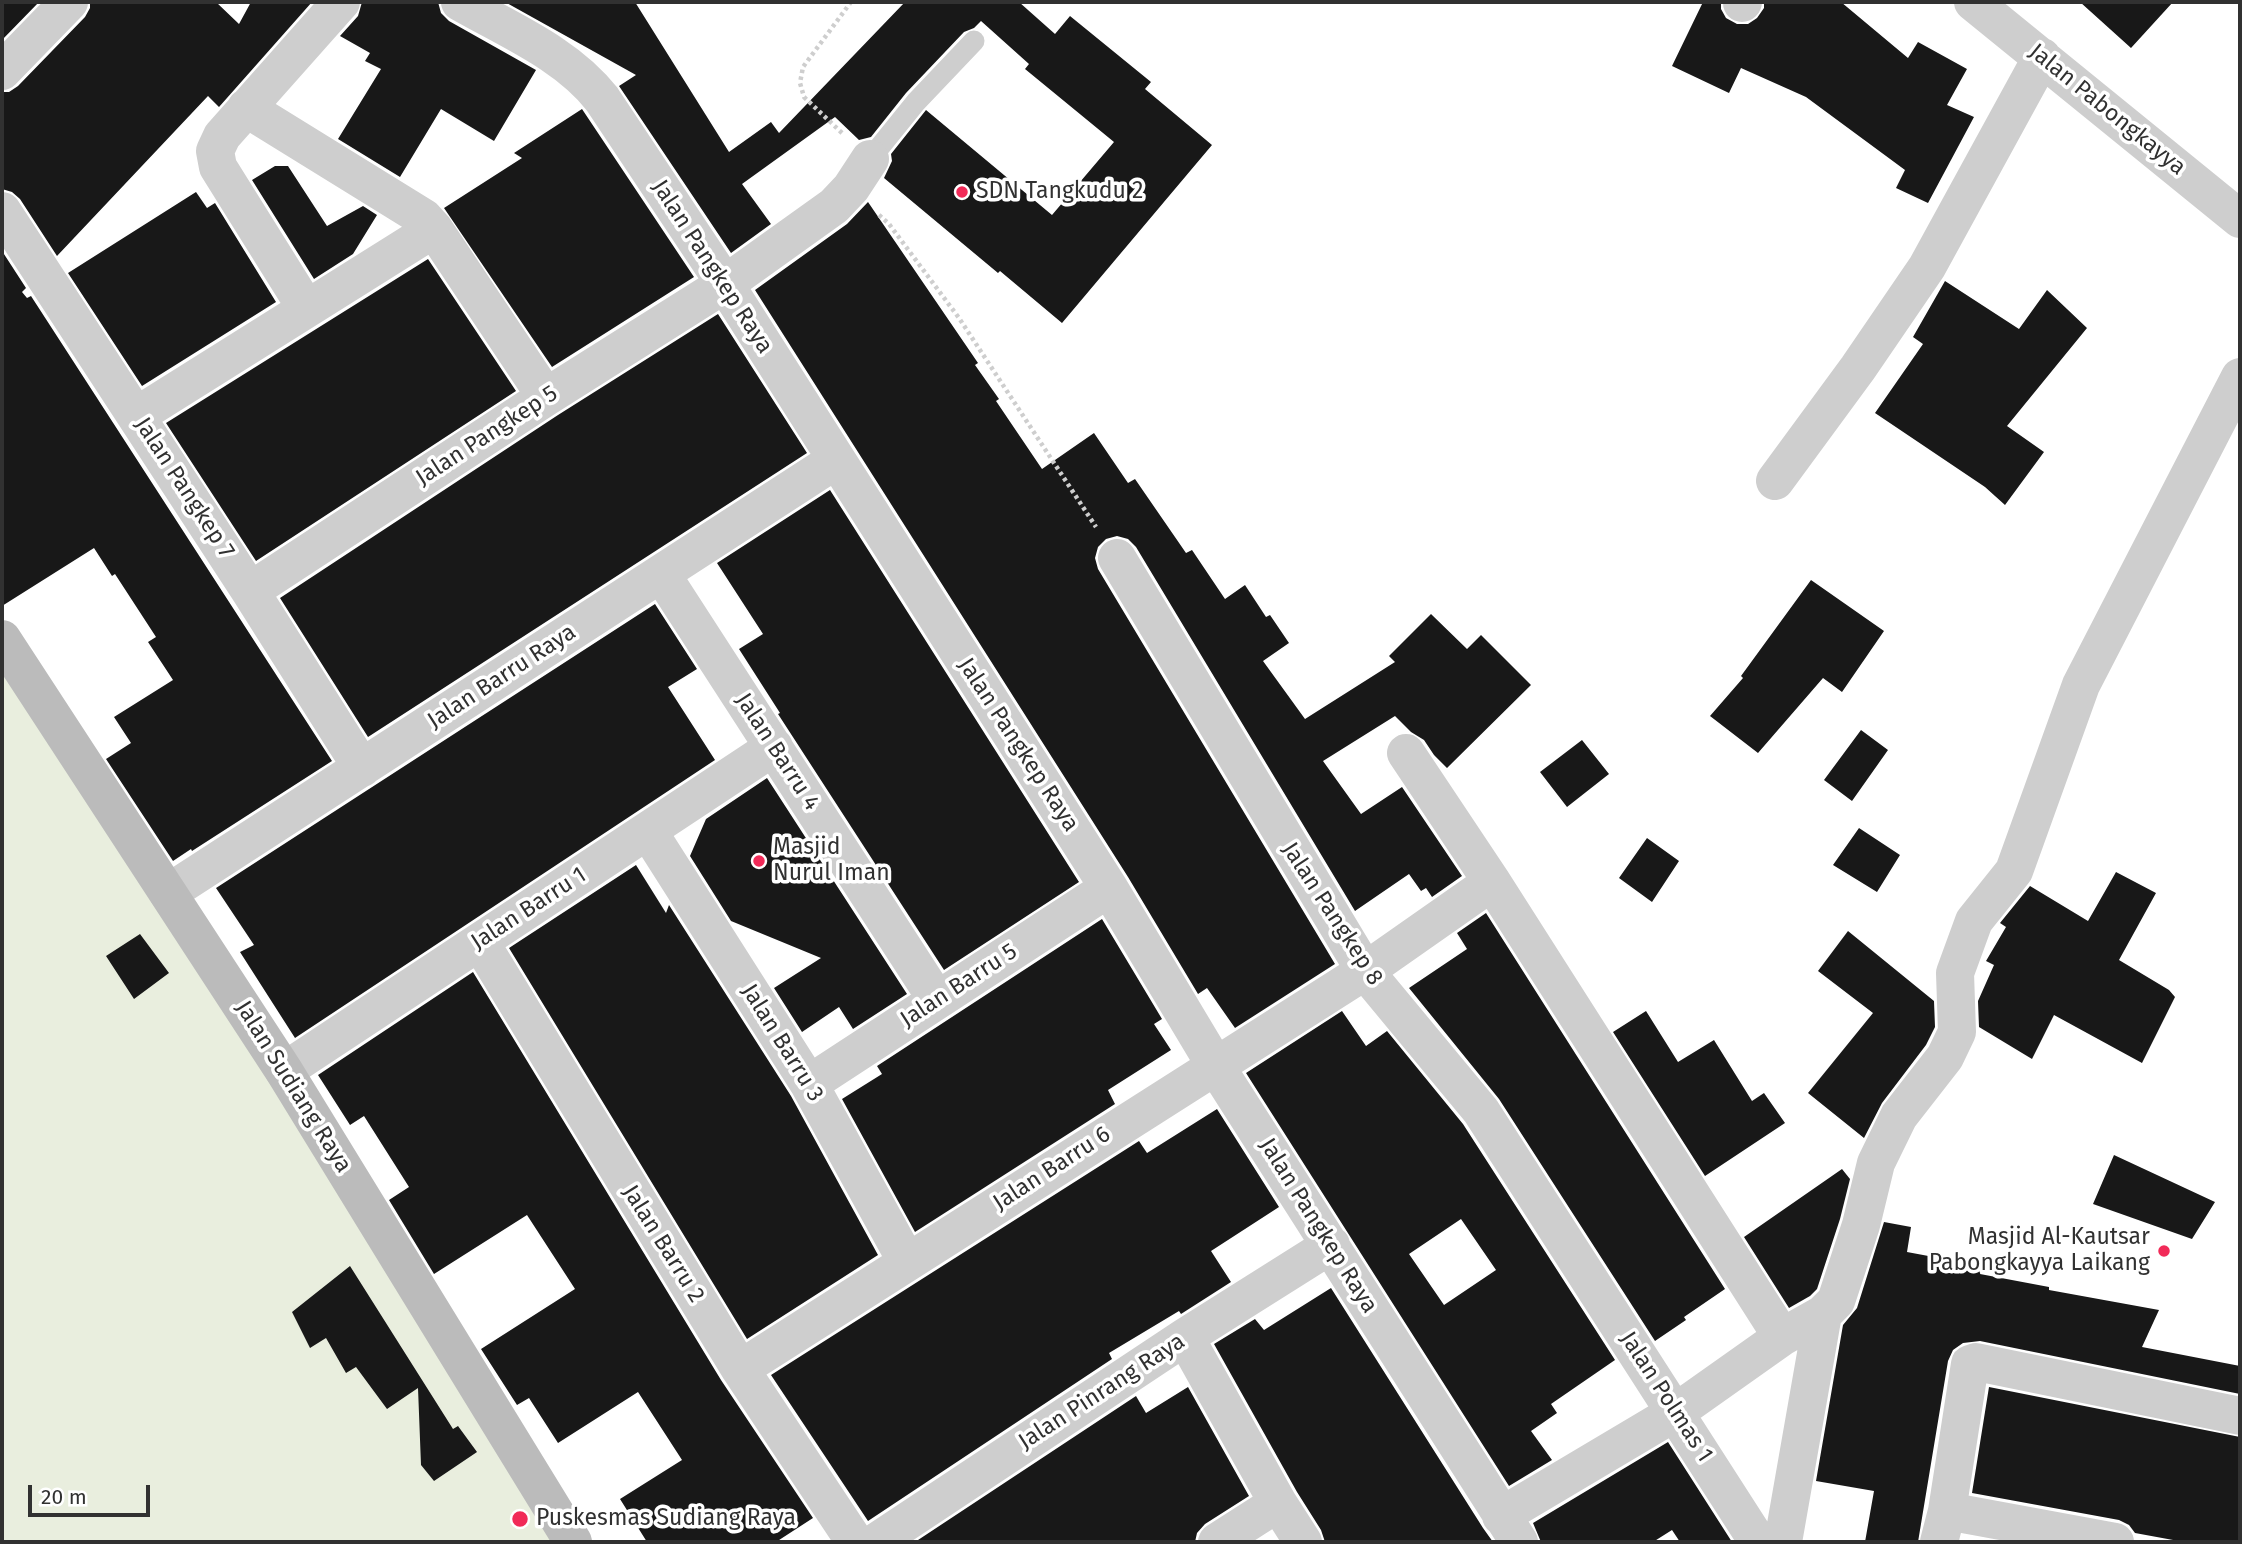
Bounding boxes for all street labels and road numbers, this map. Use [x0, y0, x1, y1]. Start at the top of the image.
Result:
street label: Jalan Pabongkayya [2023, 38, 2191, 182]
street label: Jalan Pangkep Raya [646, 175, 778, 359]
street label: Jalan Pangkep 5 [411, 380, 563, 492]
street label: Jalan Pangkep 7 [128, 412, 240, 564]
street label: Jalan Barru Raya [423, 619, 581, 735]
street label: Jalan Pangkep Raya [952, 653, 1084, 837]
street label: Jalan Barru 4 [729, 688, 825, 816]
street label: Jalan Pangkep 8 [1276, 837, 1388, 991]
street label: Jalan Barru 1 [466, 862, 592, 956]
street label: Jalan Barru 5 [896, 938, 1022, 1034]
street label: Jalan Barru 3 [735, 979, 829, 1107]
street label: Jalan Sudiang Raya [229, 996, 357, 1178]
street label: Jalan Barru 6 [988, 1121, 1116, 1217]
street label: Jalan Pangkep Raya [1253, 1133, 1383, 1319]
street label: Jalan Barru 2 [616, 1180, 710, 1308]
street label: Jalan Polmas 1 [1614, 1327, 1718, 1467]
street label: Jalan Pinrang Raya [1014, 1328, 1190, 1456]

